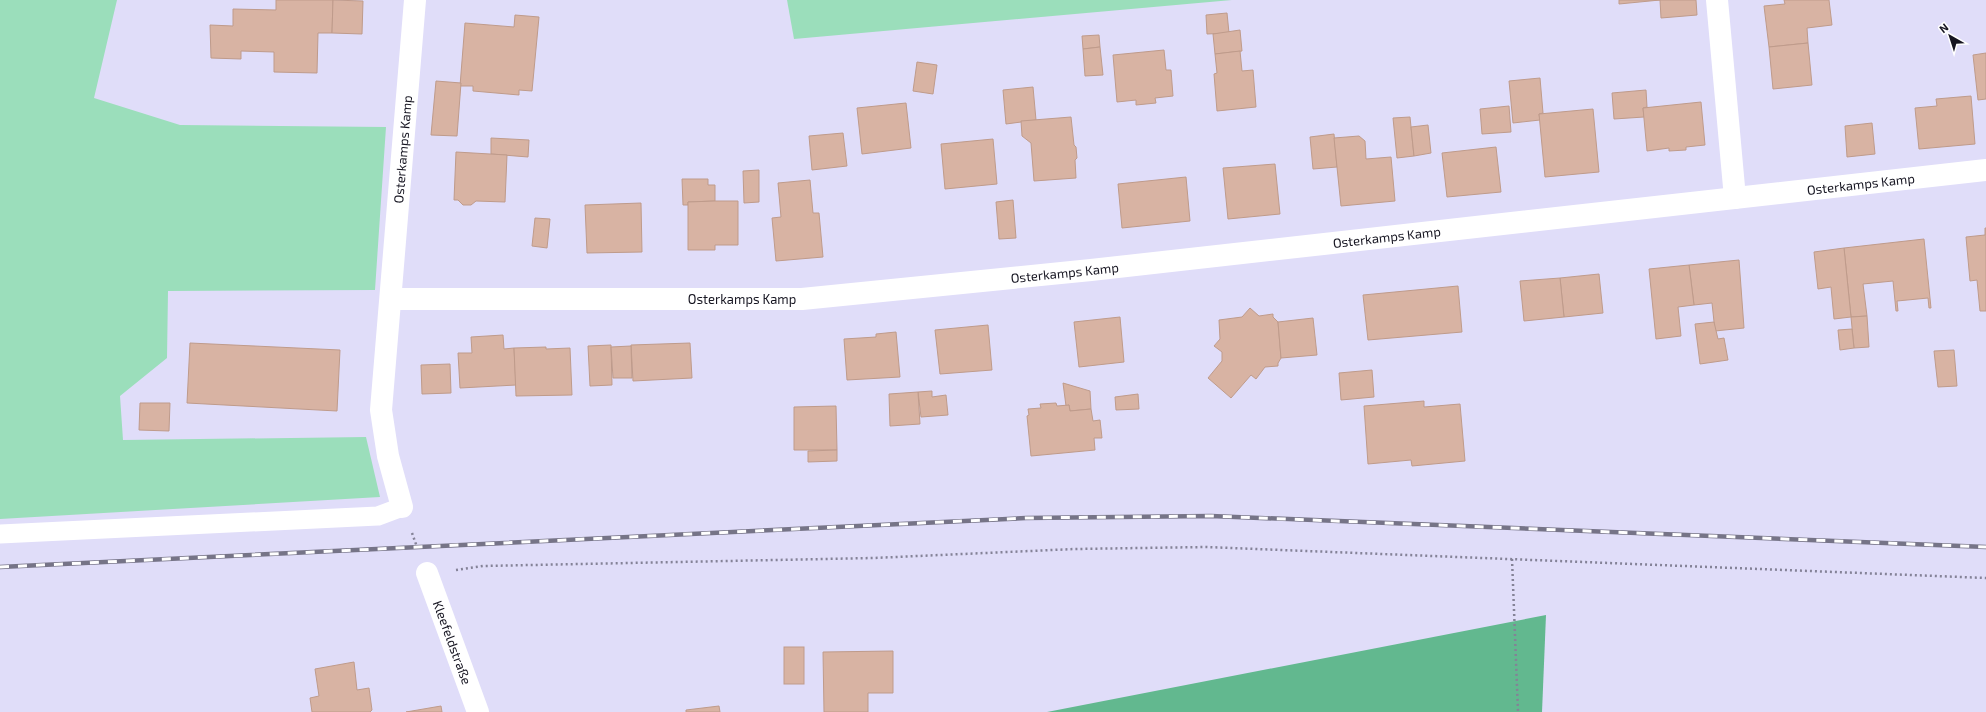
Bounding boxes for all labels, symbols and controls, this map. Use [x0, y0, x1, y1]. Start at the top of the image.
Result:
north arrow [1930, 16, 1970, 56]
text: N [1936, 20, 1951, 35]
street label: Osterkamps Kamp [390, 95, 415, 204]
street label: Osterkamps Kamp [1806, 170, 1916, 198]
street label: Osterkamps Kamp [1332, 223, 1441, 251]
street label: Osterkamps Kamp [1010, 259, 1119, 286]
street label: Osterkamps Kamp [688, 291, 796, 307]
street label: Kleefeldstraße [430, 598, 475, 687]

